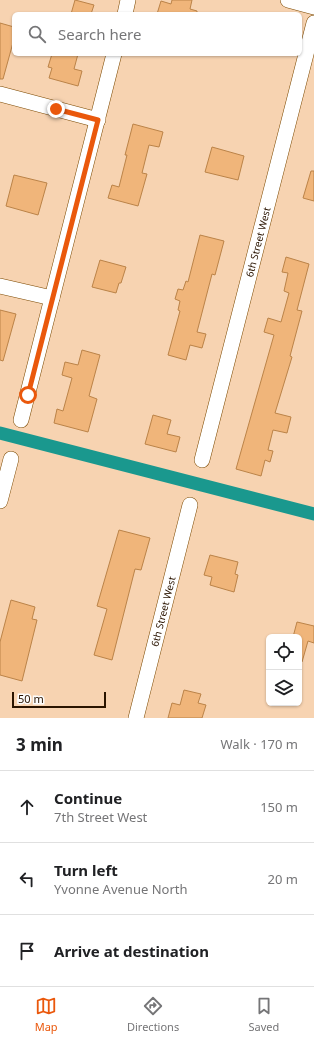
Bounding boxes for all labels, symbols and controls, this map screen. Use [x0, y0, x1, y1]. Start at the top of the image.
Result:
search box [12, 12, 302, 56]
icon: search [26, 23, 48, 45]
text: Search here [58, 24, 141, 44]
route end [47, 100, 65, 118]
street label: 6th Street West [242, 205, 274, 279]
route start [19, 386, 37, 404]
street label: 6th Street West [147, 574, 179, 648]
map controls [266, 634, 302, 706]
button: locate [266, 634, 302, 670]
button: layers [266, 670, 302, 706]
scale bar [12, 690, 106, 709]
text: 50 m [18, 691, 44, 706]
text: 3 min [16, 733, 63, 756]
text: Walk · 170 m [220, 735, 298, 753]
text: Continue [54, 788, 122, 808]
icon: ahead [16, 796, 38, 818]
text: 150 m [260, 798, 298, 816]
text: 7th Street West [54, 808, 147, 826]
text: Turn left [54, 860, 118, 880]
icon: left [16, 868, 38, 890]
text: 20 m [268, 870, 298, 888]
text: Yvonne Avenue North [54, 880, 187, 898]
icon: arrive [16, 940, 38, 962]
text: Arrive at destination [54, 941, 209, 961]
tab: Map [35, 995, 58, 1034]
tab: Directions [127, 995, 179, 1034]
tab: Saved [249, 995, 279, 1034]

